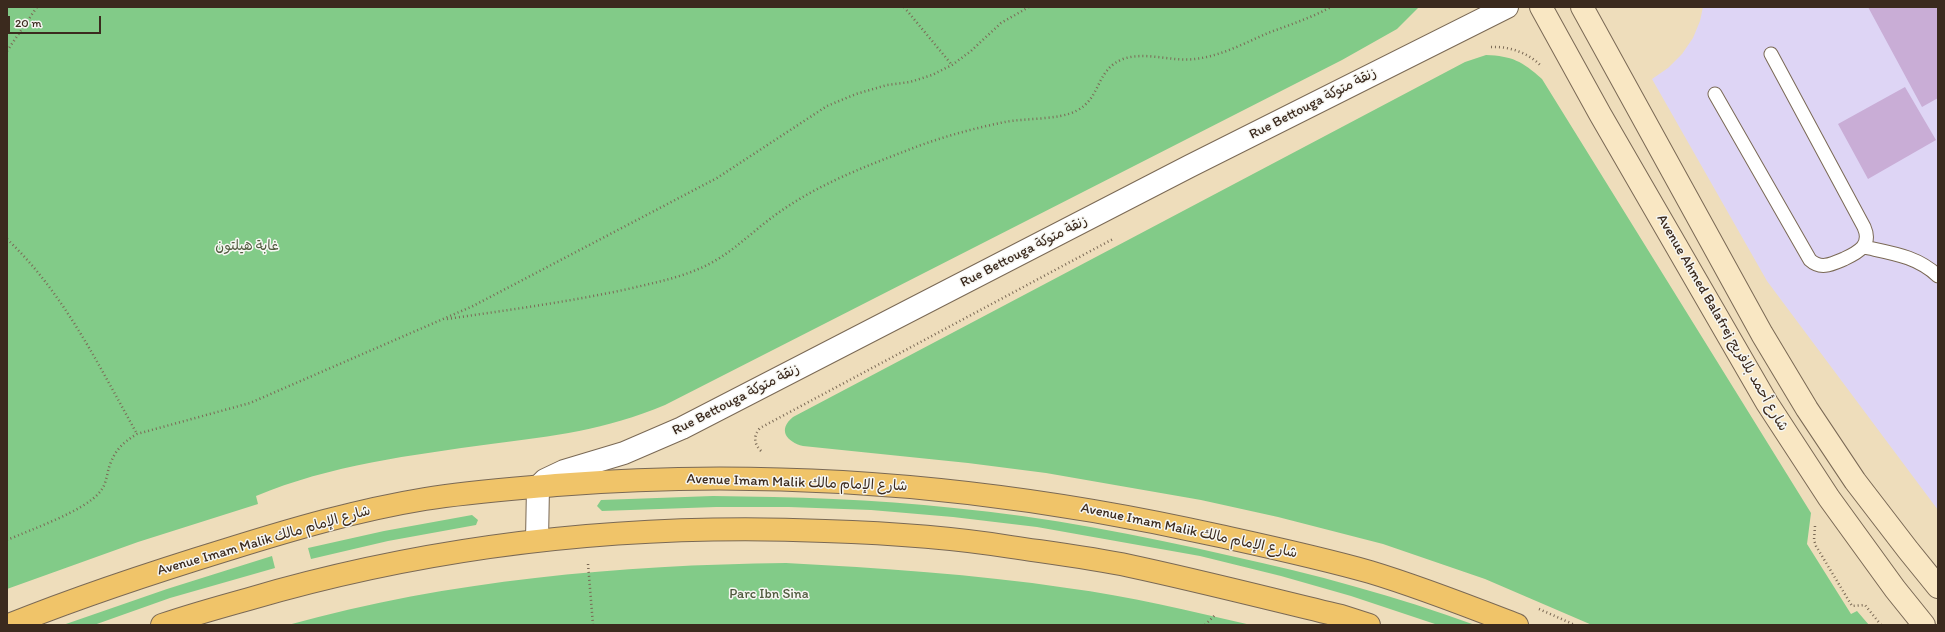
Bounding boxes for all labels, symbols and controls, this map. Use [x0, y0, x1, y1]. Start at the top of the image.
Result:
scale bar [10, 8, 103, 34]
text: 20 m [15, 16, 42, 30]
street label: Rue Bettouga زنقة متوكة [1247, 65, 1379, 143]
street label: Avenue Ahmed Balafrej شارع أحمد بلافريج [1653, 212, 1791, 434]
street label: Rue Bettouga زنقة متوكة [958, 213, 1090, 291]
park label: غابة هيلتون [215, 238, 279, 254]
street label: Rue Bettouga زنقة متوكة [670, 361, 802, 439]
street label: Avenue Imam Malik شارع الإمام مالك [686, 471, 908, 495]
street label: Avenue Imam Malik شارع الإمام مالك [1079, 500, 1299, 562]
street label: Avenue Imam Malik شارع الإمام مالك [155, 502, 373, 580]
park label: Parc Ibn Sina [729, 586, 809, 602]

